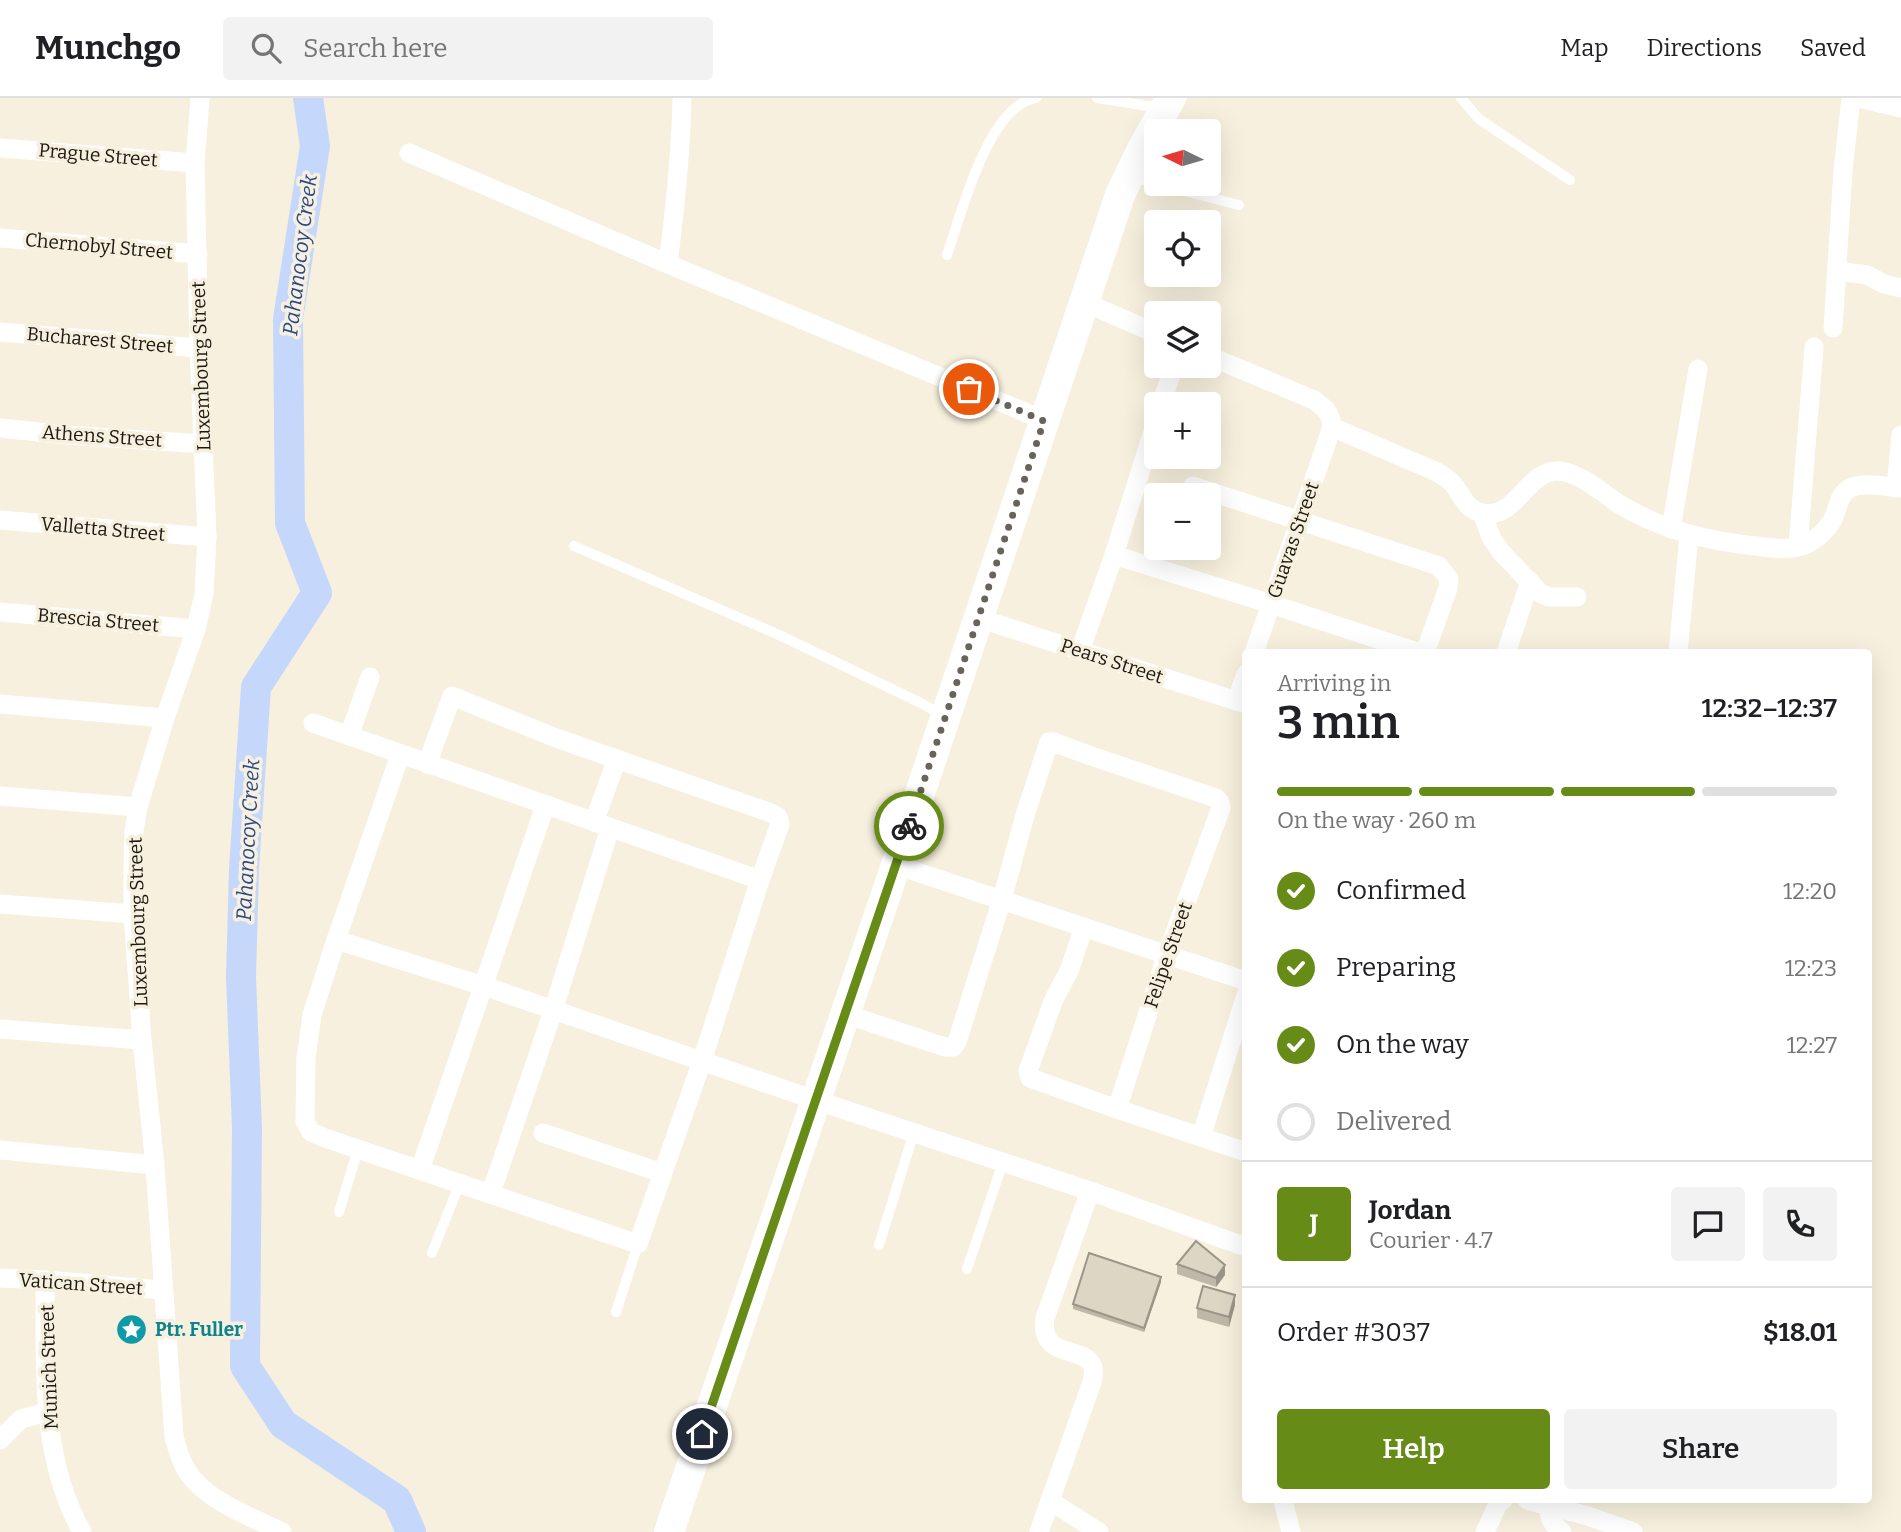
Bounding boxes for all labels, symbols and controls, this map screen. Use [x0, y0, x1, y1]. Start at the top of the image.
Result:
search box [223, 17, 713, 80]
text: Munchgo [35, 28, 181, 68]
icon: search [247, 29, 285, 67]
text: Search here [303, 33, 447, 64]
text: Map [1560, 34, 1609, 62]
text: Directions [1647, 34, 1762, 62]
text: Saved [1800, 34, 1866, 62]
north arrow [1144, 119, 1222, 196]
map controls [1144, 119, 1221, 560]
street label: Prague Street [37, 138, 159, 172]
water label: Pahanocoy Creek [277, 172, 323, 337]
button: locate [1144, 210, 1221, 287]
street label: Chernobyl Street [24, 228, 174, 264]
street label: Luxembourg Street [187, 281, 215, 451]
button: layers [1144, 301, 1221, 378]
street label: Bucharest Street [26, 322, 174, 358]
pin [939, 359, 999, 419]
icon: bag [950, 370, 988, 408]
button: + [1144, 392, 1221, 469]
street label: Athens Street [41, 420, 163, 452]
street label: Guavas Street [1262, 478, 1324, 601]
button: − [1144, 483, 1221, 560]
street label: Valletta Street [40, 512, 166, 546]
street label: Brescia Street [36, 603, 160, 637]
street label: Pears Street [1058, 634, 1166, 688]
text: Arriving in [1277, 669, 1391, 697]
text: 12:32–12:37 [1702, 693, 1837, 724]
text: 3 min [1277, 695, 1400, 750]
water label: Pahanocoy Creek [231, 758, 265, 922]
courier [874, 791, 944, 861]
text: On the way · 260 m [1277, 806, 1476, 834]
icon: bike [890, 807, 928, 845]
street label: Luxembourg Street [124, 837, 152, 1007]
icon: check [1277, 872, 1315, 910]
text: Confirmed [1336, 875, 1466, 906]
text: 12:20 [1783, 877, 1837, 905]
street label: Felipe Street [1139, 899, 1197, 1011]
icon: check [1277, 949, 1315, 987]
text: Preparing [1336, 952, 1456, 983]
text: 12:23 [1785, 954, 1837, 982]
icon: check [1277, 1026, 1315, 1064]
text: On the way [1336, 1029, 1469, 1060]
text: 12:27 [1786, 1031, 1837, 1059]
text: Delivered [1336, 1106, 1451, 1137]
button: chat [1671, 1187, 1745, 1261]
button: phone [1763, 1187, 1837, 1261]
text: Jordan [1369, 1195, 1451, 1226]
text: J [1310, 1209, 1318, 1240]
text: Courier · 4.7 [1369, 1226, 1493, 1254]
street label: Vatican Street [18, 1268, 144, 1300]
street label: Munich Street [35, 1304, 63, 1430]
place icon: Ptr. Fuller [115, 1312, 149, 1346]
text: Order #3037 [1277, 1317, 1430, 1348]
text: $18.01 [1763, 1317, 1837, 1348]
place label: Ptr. Fuller [155, 1318, 243, 1341]
pin [672, 1404, 732, 1464]
button: Help [1277, 1409, 1550, 1489]
button: Share [1564, 1409, 1837, 1489]
icon: home [683, 1415, 721, 1453]

